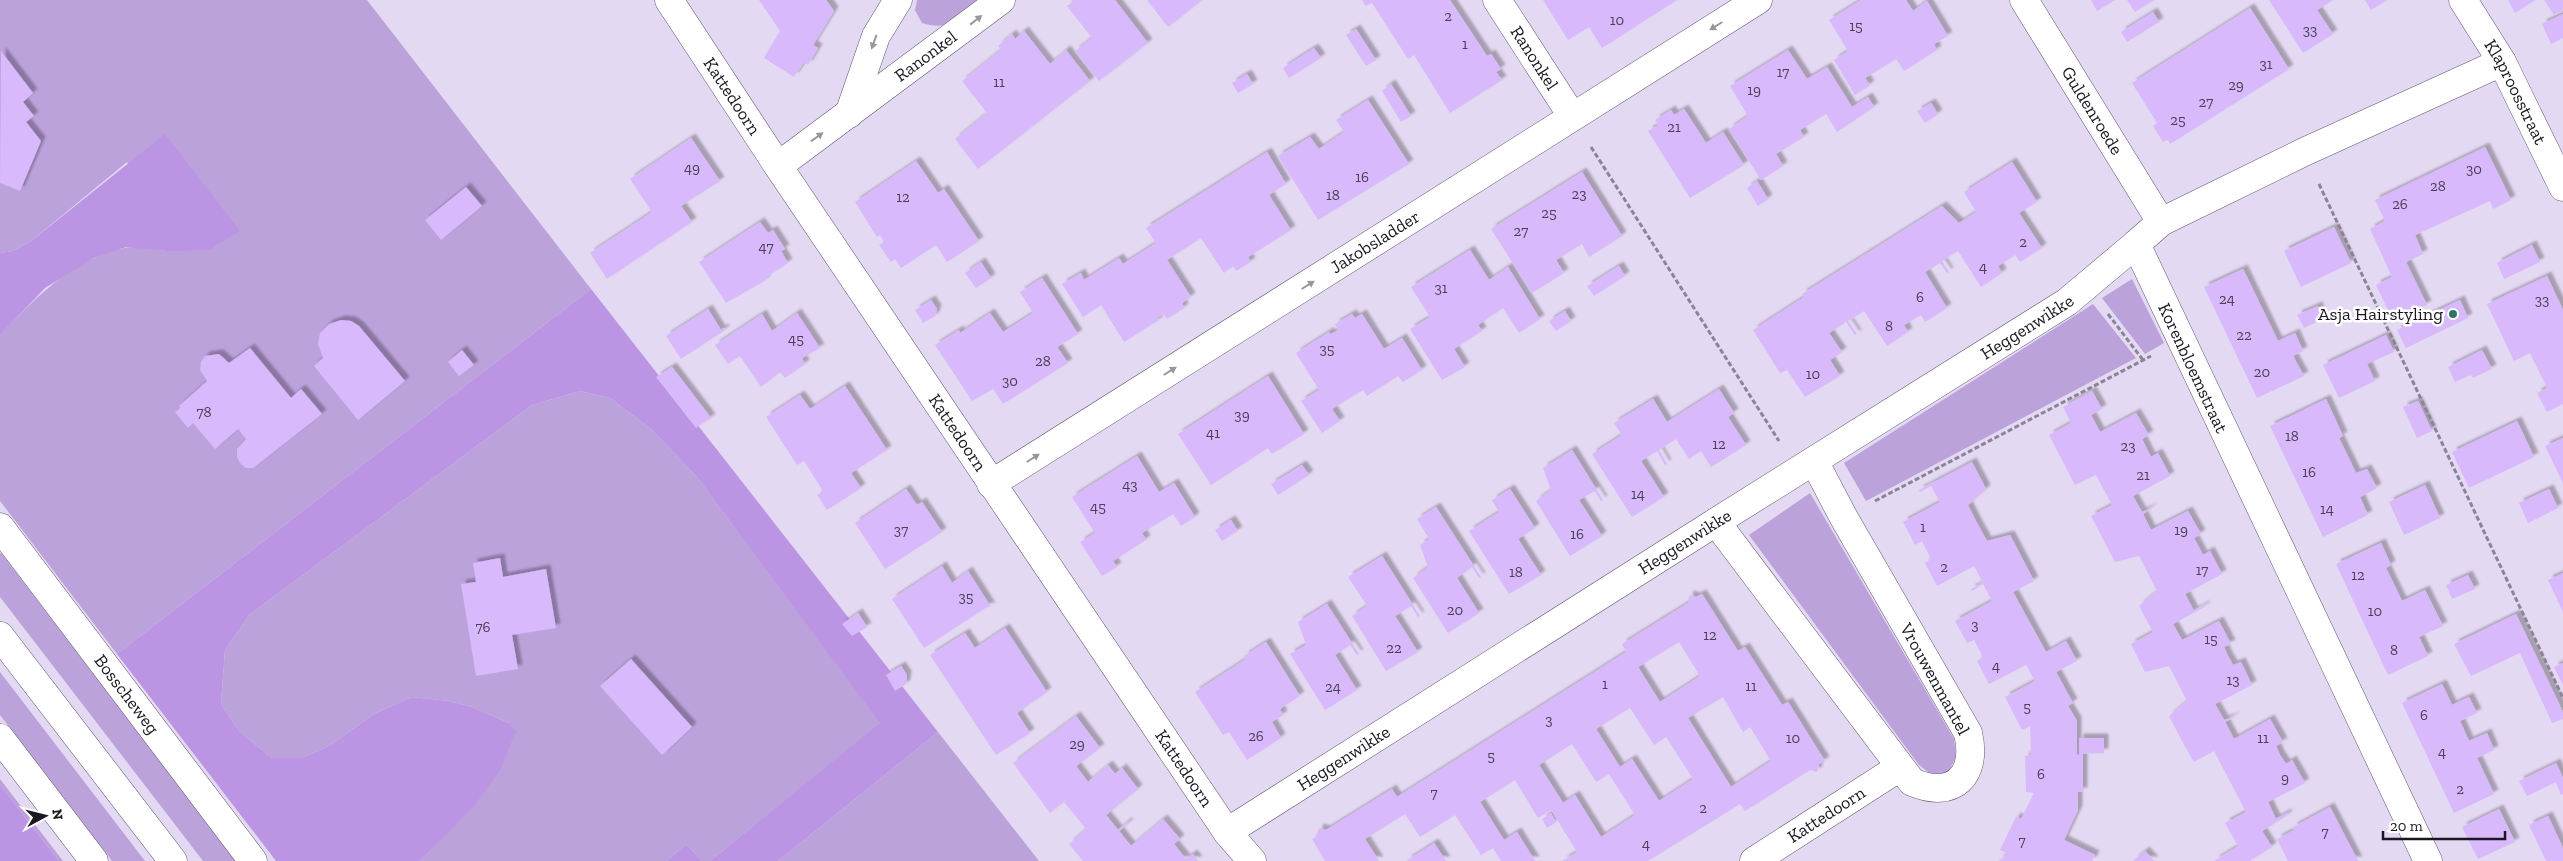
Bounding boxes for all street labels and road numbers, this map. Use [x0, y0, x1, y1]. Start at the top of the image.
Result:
street label: Ranonkel [1506, 22, 1563, 94]
street label: Ranonkel [890, 26, 961, 86]
street label: Klaproosstraat [2479, 35, 2552, 148]
street label: Kattedoorn [699, 53, 766, 140]
street label: Guldenroede [2057, 62, 2128, 159]
street label: Jakobsladder [1326, 205, 1424, 278]
street label: Heggenwikke [1976, 290, 2078, 364]
street label: Korenbloemstraat [2153, 300, 2233, 437]
street label: Kattedoorn [924, 390, 992, 476]
street label: Heggenwikke [1634, 504, 1735, 579]
street label: Vrouwenmantel [1895, 618, 1975, 739]
street label: Bosscheweg [89, 650, 164, 739]
street label: Heggenwikke [1293, 721, 1394, 796]
street label: Kattedoorn [1150, 726, 1218, 812]
street label: Kattedoorn [1783, 781, 1870, 848]

